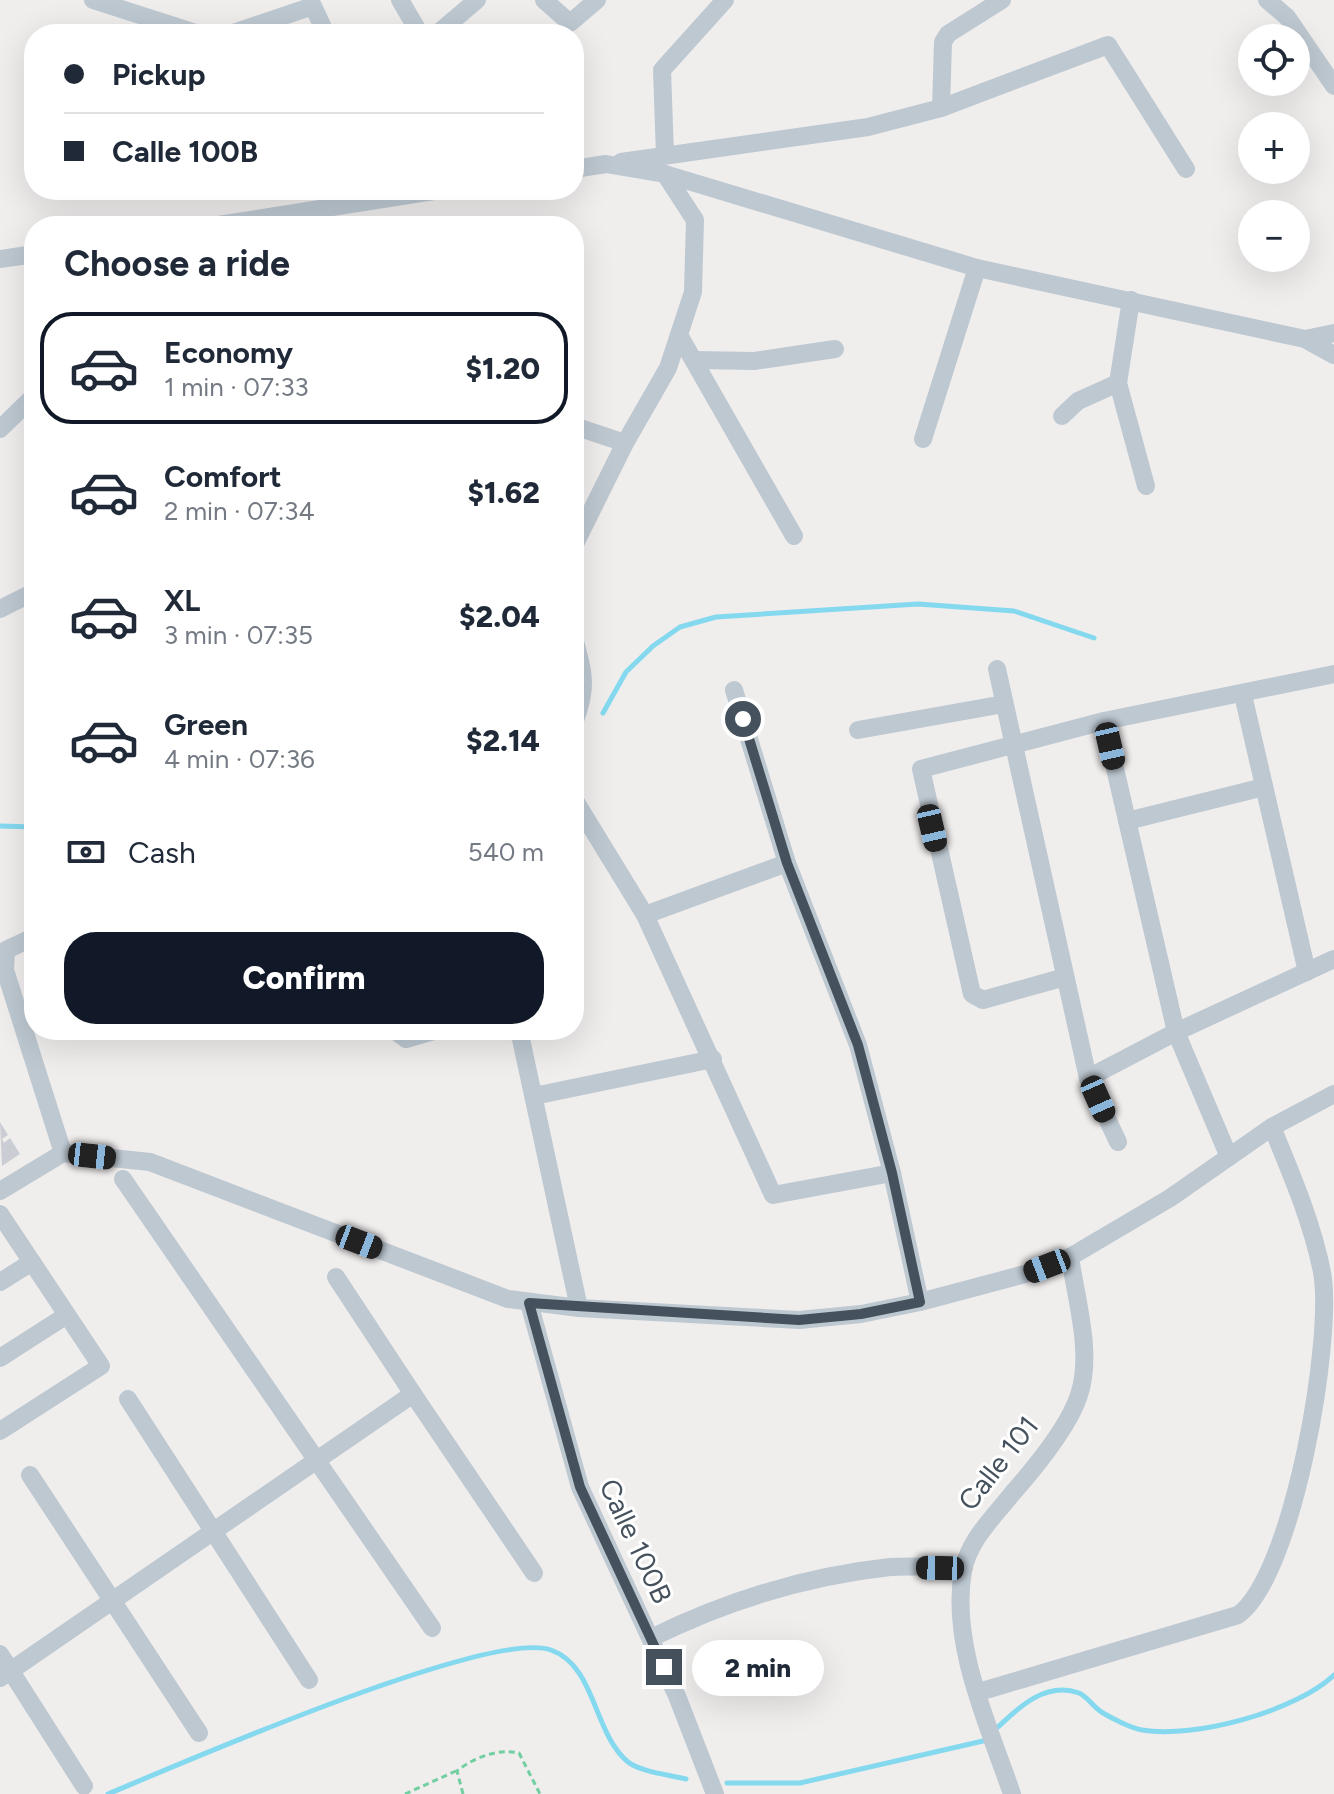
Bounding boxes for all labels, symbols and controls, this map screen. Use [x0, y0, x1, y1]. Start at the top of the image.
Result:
map controls [1238, 24, 1310, 272]
button: locate [1238, 24, 1310, 96]
text: Pickup [112, 56, 206, 93]
button: + [1238, 112, 1310, 184]
text: Calle 100B [112, 133, 258, 170]
button: − [1238, 200, 1310, 272]
text: Choose a ride [64, 242, 290, 285]
icon: car [68, 332, 140, 404]
text: Economy [164, 334, 293, 371]
text: $1.20 [466, 350, 540, 387]
text: 1 min · 07:33 [164, 371, 309, 403]
icon: car [68, 456, 140, 528]
text: Comfort [164, 458, 282, 495]
text: $1.62 [467, 474, 540, 511]
text: 2 min · 07:34 [164, 495, 315, 527]
icon: car [68, 580, 140, 652]
text: XL [164, 582, 200, 619]
text: $2.04 [459, 598, 540, 635]
text: 3 min · 07:35 [164, 619, 313, 651]
route start [725, 701, 761, 737]
icon: car [68, 704, 140, 776]
text: Green [164, 706, 248, 743]
car [1093, 720, 1127, 772]
text: $2.14 [466, 722, 540, 759]
text: 4 min · 07:36 [164, 743, 315, 775]
car [915, 802, 949, 854]
icon: cash [64, 830, 108, 874]
text: Cash [128, 834, 196, 871]
text: 540 m [468, 836, 544, 868]
button: Confirm [64, 932, 544, 1024]
car [1077, 1072, 1119, 1126]
car [67, 1142, 117, 1170]
car [332, 1222, 386, 1262]
car [1020, 1246, 1074, 1286]
street label: Calle 101 [951, 1409, 1045, 1517]
street label: Calle 100B [592, 1473, 680, 1609]
car [916, 1556, 964, 1580]
callout: 2 min [692, 1639, 824, 1695]
route end [646, 1649, 682, 1685]
text: 2 min [725, 1652, 791, 1684]

